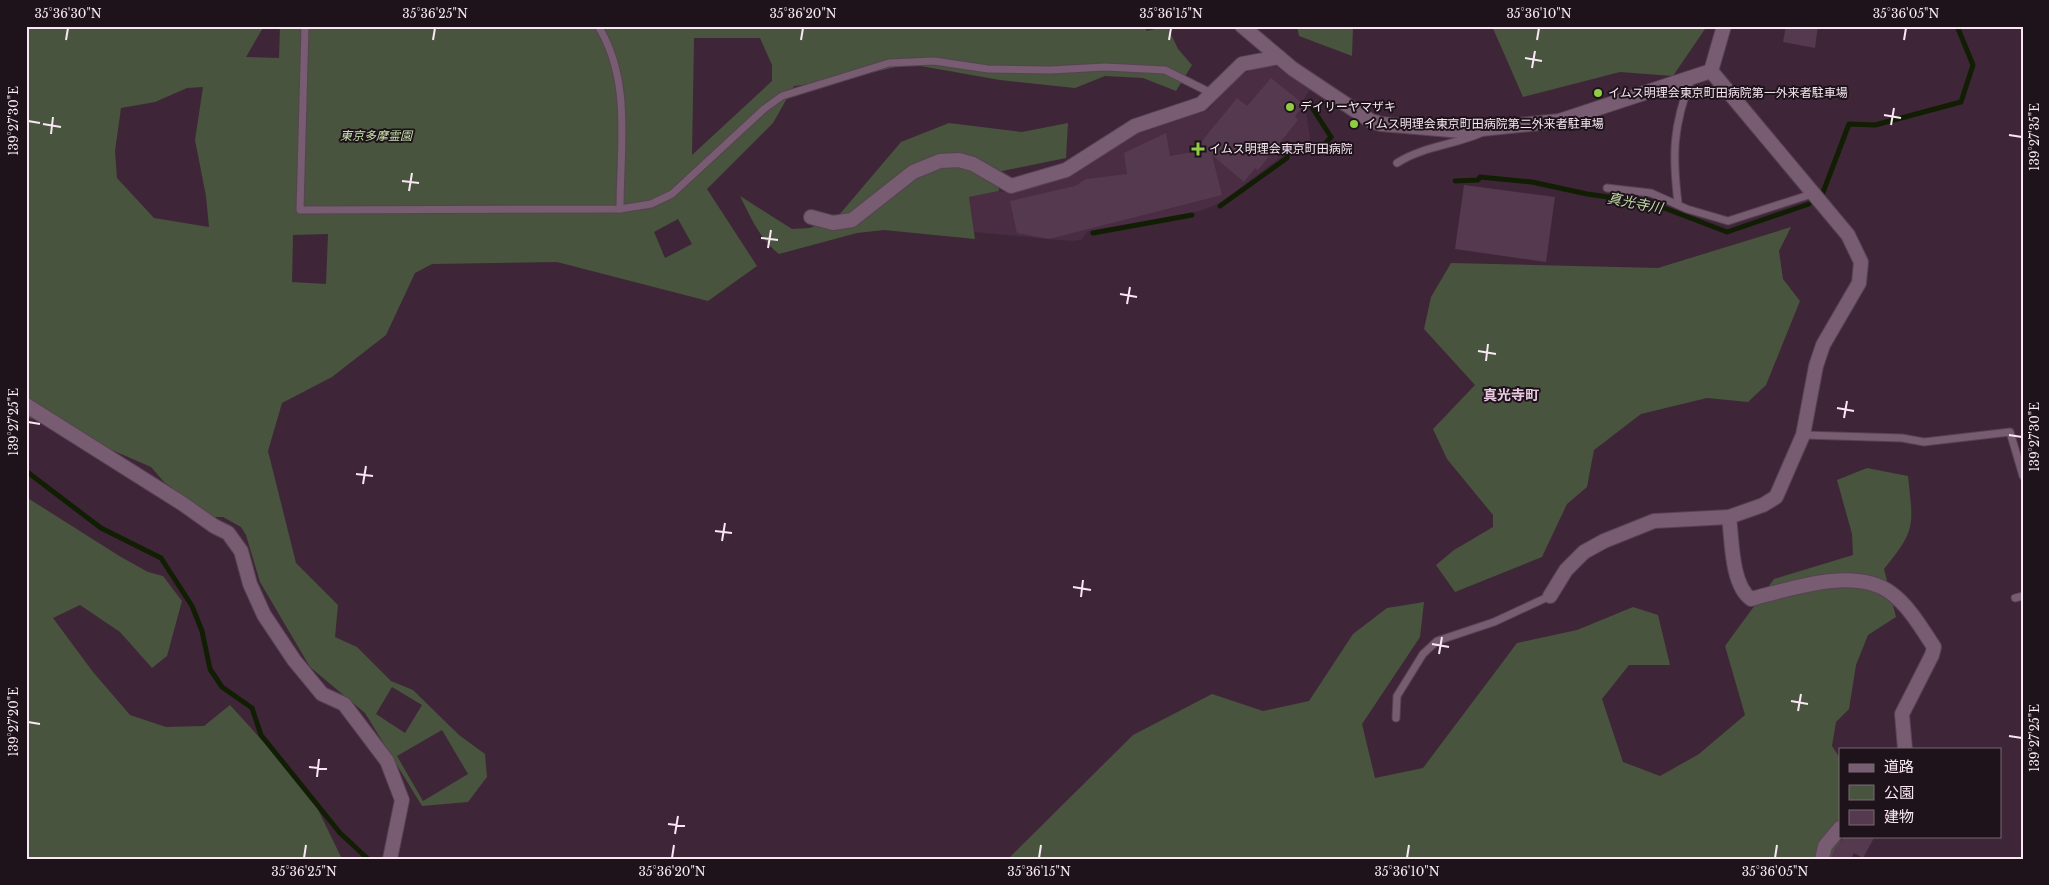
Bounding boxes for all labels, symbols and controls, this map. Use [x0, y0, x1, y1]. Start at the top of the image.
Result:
text: 35°36'30"N [34, 6, 102, 21]
text: 35°36'25"N [402, 6, 468, 21]
text: 35°36'20"N [769, 6, 837, 21]
text: 35°36'15"N [1139, 6, 1203, 21]
text: 35°36'10"N [1506, 6, 1572, 21]
text: 35°36'05"N [1873, 6, 1940, 21]
place label: イムス明理会東京町田病院第一外来者駐車場 [1608, 85, 1848, 100]
text: 139°27'30"E [6, 86, 21, 156]
marker: イムス明理会東京町田病院第一外来者駐車場 [1592, 87, 1604, 99]
place label: デイリーヤマザキ [1300, 99, 1396, 114]
marker: デイリーヤマザキ [1284, 101, 1296, 113]
text: 139°27'35"E [2027, 103, 2042, 171]
place label: イムス明理会東京町田病院第二外来者駐車場 [1364, 116, 1604, 131]
marker: イムス明理会東京町田病院第二外来者駐車場 [1348, 118, 1360, 130]
park label: 東京多摩霊園 [340, 128, 414, 143]
place label: イムス明理会東京町田病院 [1209, 141, 1353, 156]
marker: イムス明理会東京町田病院 [1191, 142, 1205, 156]
water label: 真光寺川 [1606, 189, 1666, 218]
district label: 真光寺町 [1483, 386, 1539, 404]
text: 139°27'25"E [6, 388, 21, 456]
text: 139°27'30"E [2027, 402, 2042, 472]
text: 139°27'20"E [6, 687, 21, 757]
text: 139°27'25"E [2027, 704, 2042, 772]
legend [1839, 748, 2002, 838]
text: 道路 [1884, 757, 1914, 776]
text: 公園 [1884, 783, 1914, 802]
text: 建物 [1884, 807, 1914, 826]
text: 35°36'25"N [271, 864, 337, 879]
text: 35°36'20"N [638, 864, 706, 879]
text: 35°36'15"N [1007, 864, 1071, 879]
text: 35°36'10"N [1374, 864, 1440, 879]
text: 35°36'05"N [1742, 864, 1809, 879]

